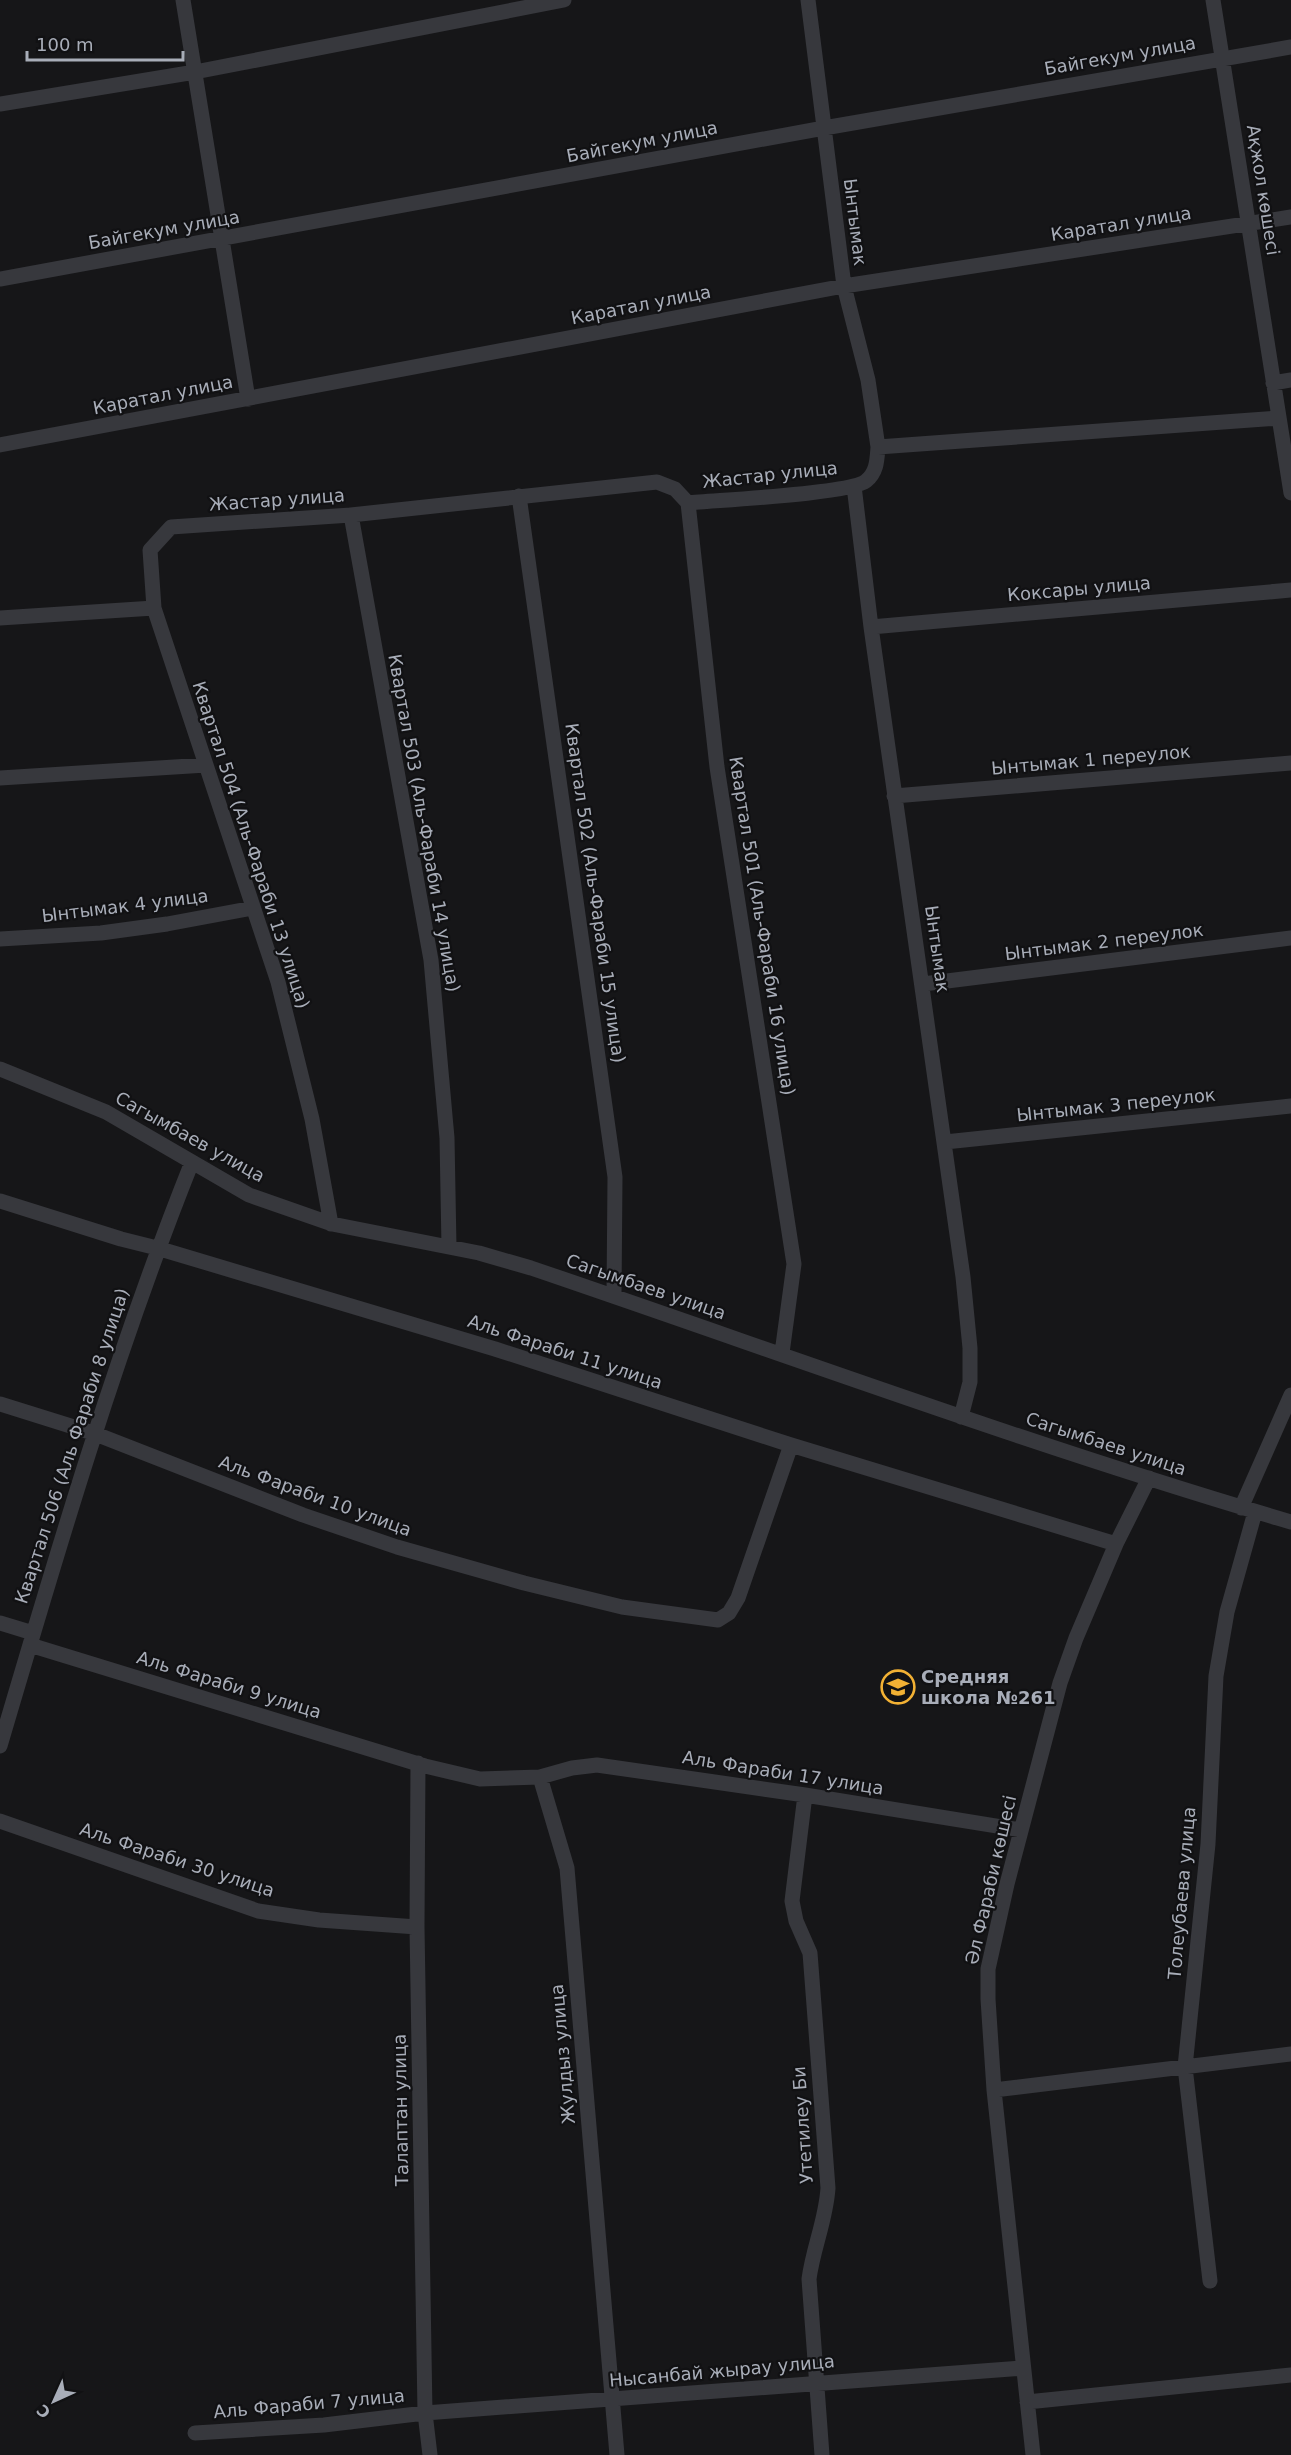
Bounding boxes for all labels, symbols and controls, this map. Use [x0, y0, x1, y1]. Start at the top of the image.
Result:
scale bar [27, 24, 183, 62]
street label: Байгекум улица [1042, 32, 1197, 79]
text: 100 m [36, 34, 94, 55]
street label: Байгекум улица [565, 117, 719, 166]
street label: Ақжол көшесі [1243, 123, 1284, 257]
street label: Ынтымак [840, 177, 871, 267]
street label: Каратал улица [1049, 202, 1193, 245]
street label: Байгекум улица [86, 206, 241, 253]
street label: Каратал улица [569, 281, 713, 328]
street label: Каратал улица [91, 371, 235, 418]
street label: Жастар улица [701, 457, 839, 492]
street label: Жастар улица [208, 484, 346, 515]
street label: Коксары улица [1006, 572, 1152, 605]
street label: Квартал 503 (Аль-Фараби 14 улица) [384, 652, 465, 994]
street label: Квартал 504 (Аль-Фараби 13 улица) [189, 679, 314, 1011]
street label: Квартал 502 (Аль-Фараби 15 улица) [561, 722, 630, 1064]
street label: Ынтымак 1 переулок [990, 740, 1192, 779]
street label: Квартал 501 (Аль-Фараби 16 улица) [725, 755, 800, 1097]
street label: Ынтымак 4 улица [40, 885, 210, 926]
street label: Ынтымак [921, 904, 954, 994]
street label: Ынтымак 2 переулок [1003, 919, 1205, 964]
street label: Ынтымак 3 переулок [1015, 1084, 1217, 1125]
street label: Сагымбаев улица [112, 1087, 269, 1186]
street label: Сагымбаев улица [564, 1249, 729, 1324]
street label: Квартал 506 (Аль Фараби 8 улица) [10, 1285, 133, 1606]
street label: Аль Фараби 11 улица [465, 1310, 665, 1393]
street label: Сагымбаев улица [1023, 1408, 1189, 1479]
street label: Аль Фараби 10 улица [216, 1451, 414, 1540]
street label: Аль Фараби 9 улица [134, 1646, 324, 1723]
place label: Средняя школа №261 [921, 1666, 1056, 1708]
school or university icon: Средняя школа №261 [880, 1669, 916, 1705]
street label: Аль Фараби 17 улица [681, 1746, 885, 1799]
street label: Әл Фараби көшесі [961, 1793, 1020, 1967]
street label: Толеубаева улица [1163, 1806, 1199, 1981]
street label: Аль Фараби 30 улица [77, 1818, 277, 1901]
street label: Жулдыз улица [546, 1983, 579, 2125]
street label: Талаптан улица [389, 2034, 412, 2187]
street label: Утетилеу Би [788, 2066, 817, 2184]
street label: Нысанбай жырау улица [608, 2350, 836, 2391]
north arrow [24, 2371, 84, 2431]
street label: Аль Фараби 7 улица [212, 2385, 405, 2422]
text: С [33, 2400, 55, 2422]

